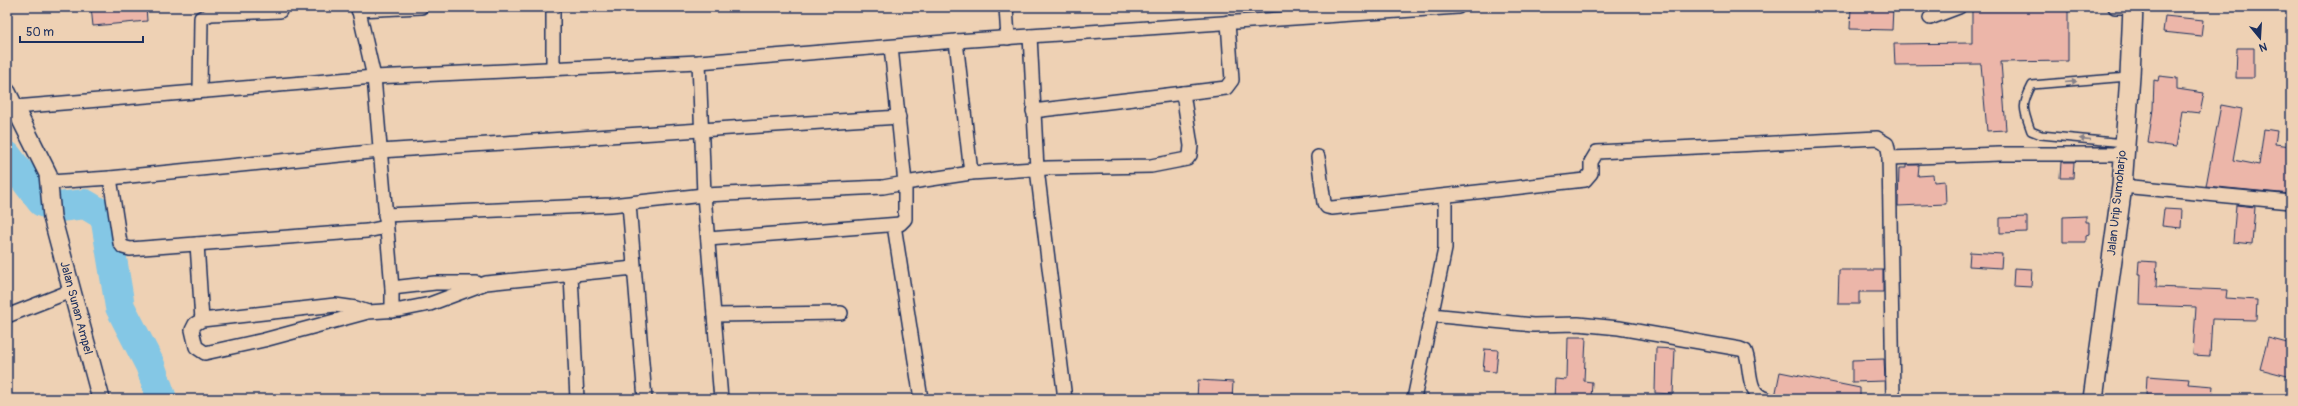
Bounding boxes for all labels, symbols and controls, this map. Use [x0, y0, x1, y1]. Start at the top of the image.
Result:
scale bar [20, 18, 143, 44]
north arrow [2240, 18, 2280, 58]
text: 50 m [26, 25, 54, 40]
text: N [2257, 40, 2268, 55]
one-way arrow [2065, 78, 2077, 85]
one-way arrow [2079, 136, 2091, 143]
street label: Jalan Urip Sumoharjo [2104, 149, 2130, 256]
street label: Jalan Sunan Ampel [56, 260, 96, 356]

